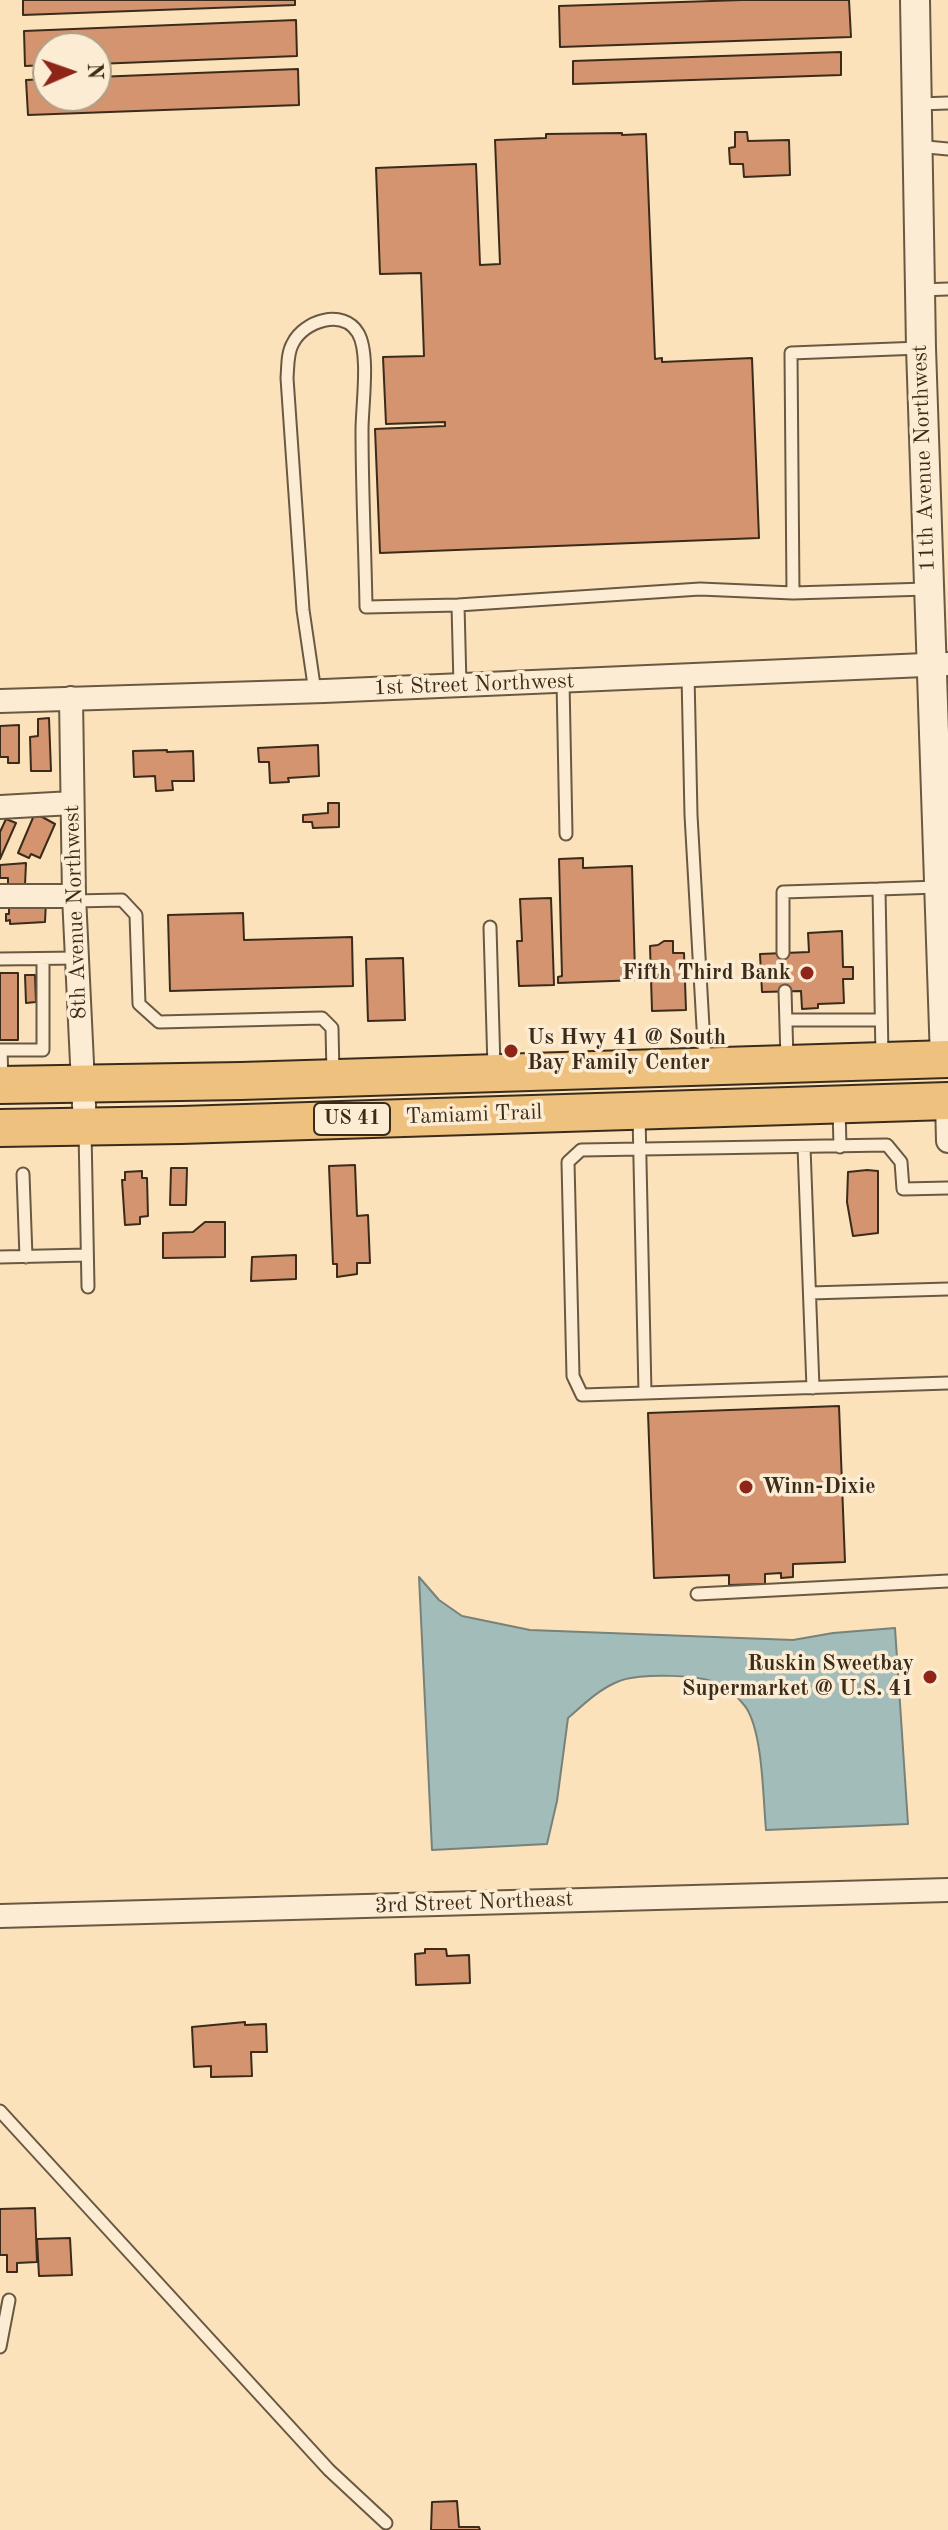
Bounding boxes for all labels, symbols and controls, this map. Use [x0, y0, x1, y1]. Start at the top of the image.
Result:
north arrow [32, 32, 112, 112]
text: N [83, 62, 105, 80]
street label: 11th Avenue Northwest [907, 344, 941, 572]
street label: 1st Street Northwest [373, 668, 575, 702]
street label: 8th Avenue Northwest [59, 804, 93, 1020]
place label: Fifth Third Bank [622, 960, 791, 986]
marker: Fifth Third Bank [798, 964, 816, 982]
place label: Us Hwy 41 @ South Bay Family Center [527, 1025, 726, 1076]
marker: Us Hwy 41 @ South Bay Family Center [502, 1042, 520, 1060]
street label: Tamiami Trail [405, 1099, 543, 1131]
road number: US 41 [314, 1103, 390, 1135]
place label: Winn-Dixie [762, 1474, 876, 1500]
marker: Winn-Dixie [737, 1478, 755, 1496]
place label: Ruskin Sweetbay Supermarket @ U.S. 41 [682, 1651, 914, 1702]
marker: Ruskin Sweetbay Supermarket @ U.S. 41 [921, 1668, 939, 1686]
street label: 3rd Street Northeast [374, 1886, 574, 1920]

